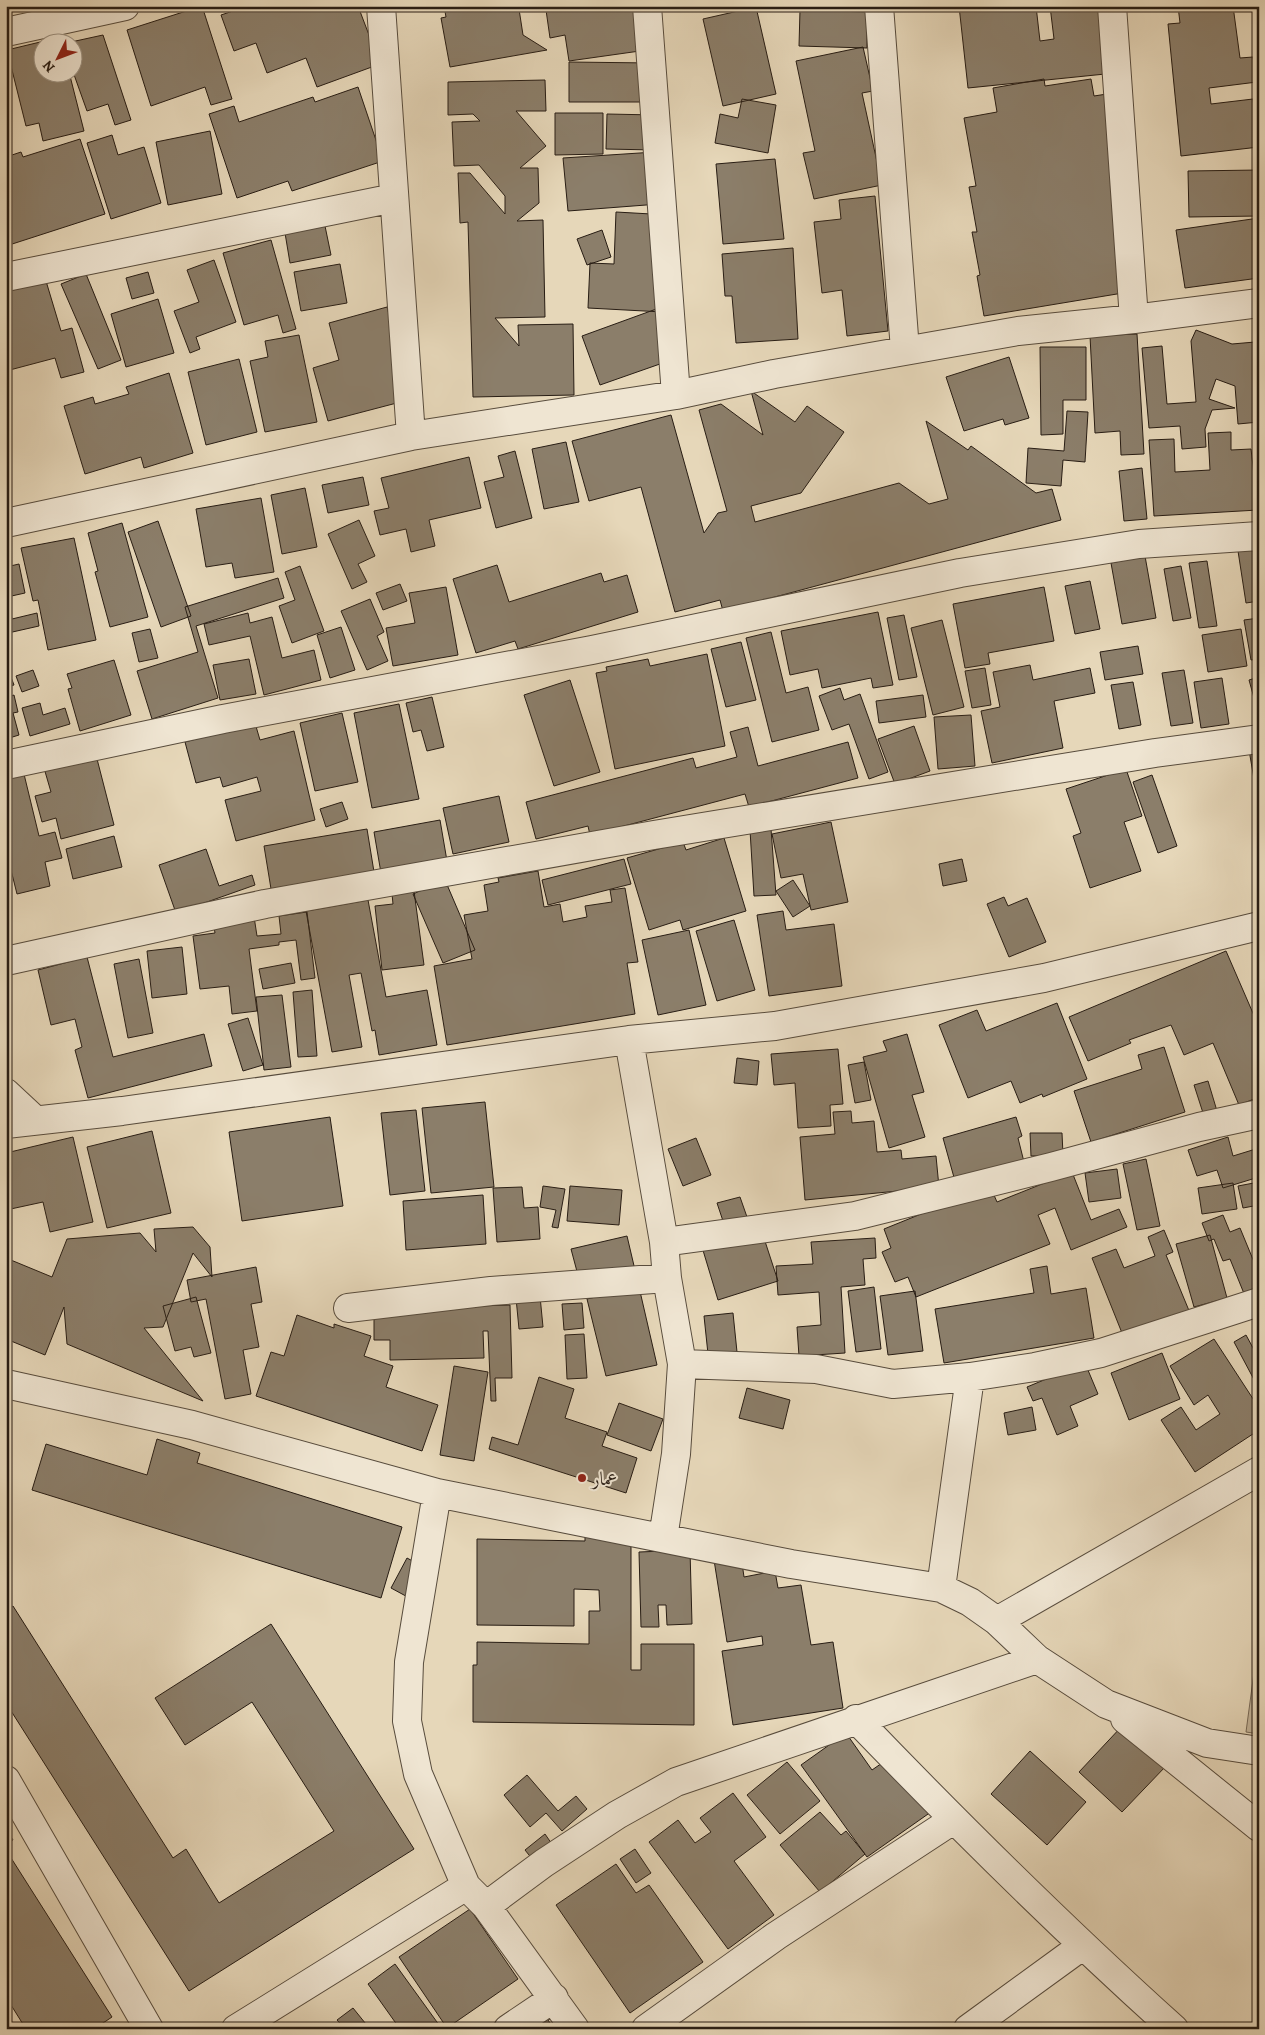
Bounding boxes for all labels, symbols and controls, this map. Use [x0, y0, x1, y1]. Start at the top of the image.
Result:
north arrow [32, 32, 82, 82]
text: N [38, 56, 59, 77]
place label: عمار [590, 1466, 617, 1492]
marker: عمار [576, 1472, 588, 1484]

